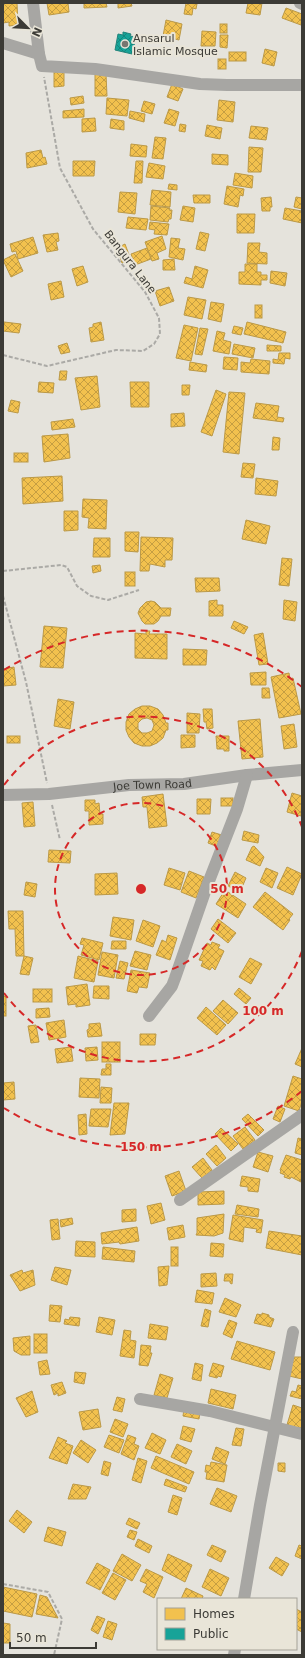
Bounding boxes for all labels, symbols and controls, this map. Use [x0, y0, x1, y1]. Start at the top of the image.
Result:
north arrow [8, 8, 48, 48]
text: N [29, 25, 44, 39]
place label: Ansarul Islamic Mosque [133, 32, 218, 58]
marker: Ansarul Islamic Mosque [120, 39, 130, 49]
street label: Bangura Lane [101, 228, 159, 296]
street label: Joe Town Road [111, 776, 193, 793]
centre of rings [134, 882, 148, 896]
text: 50 m [210, 882, 244, 896]
text: 100 m [242, 1004, 284, 1018]
text: 150 m [120, 1140, 162, 1154]
legend [157, 1598, 297, 1650]
text: Homes [193, 1607, 235, 1621]
scale bar [10, 1624, 96, 1650]
text: Public [193, 1627, 229, 1641]
text: 50 m [16, 1631, 47, 1645]

